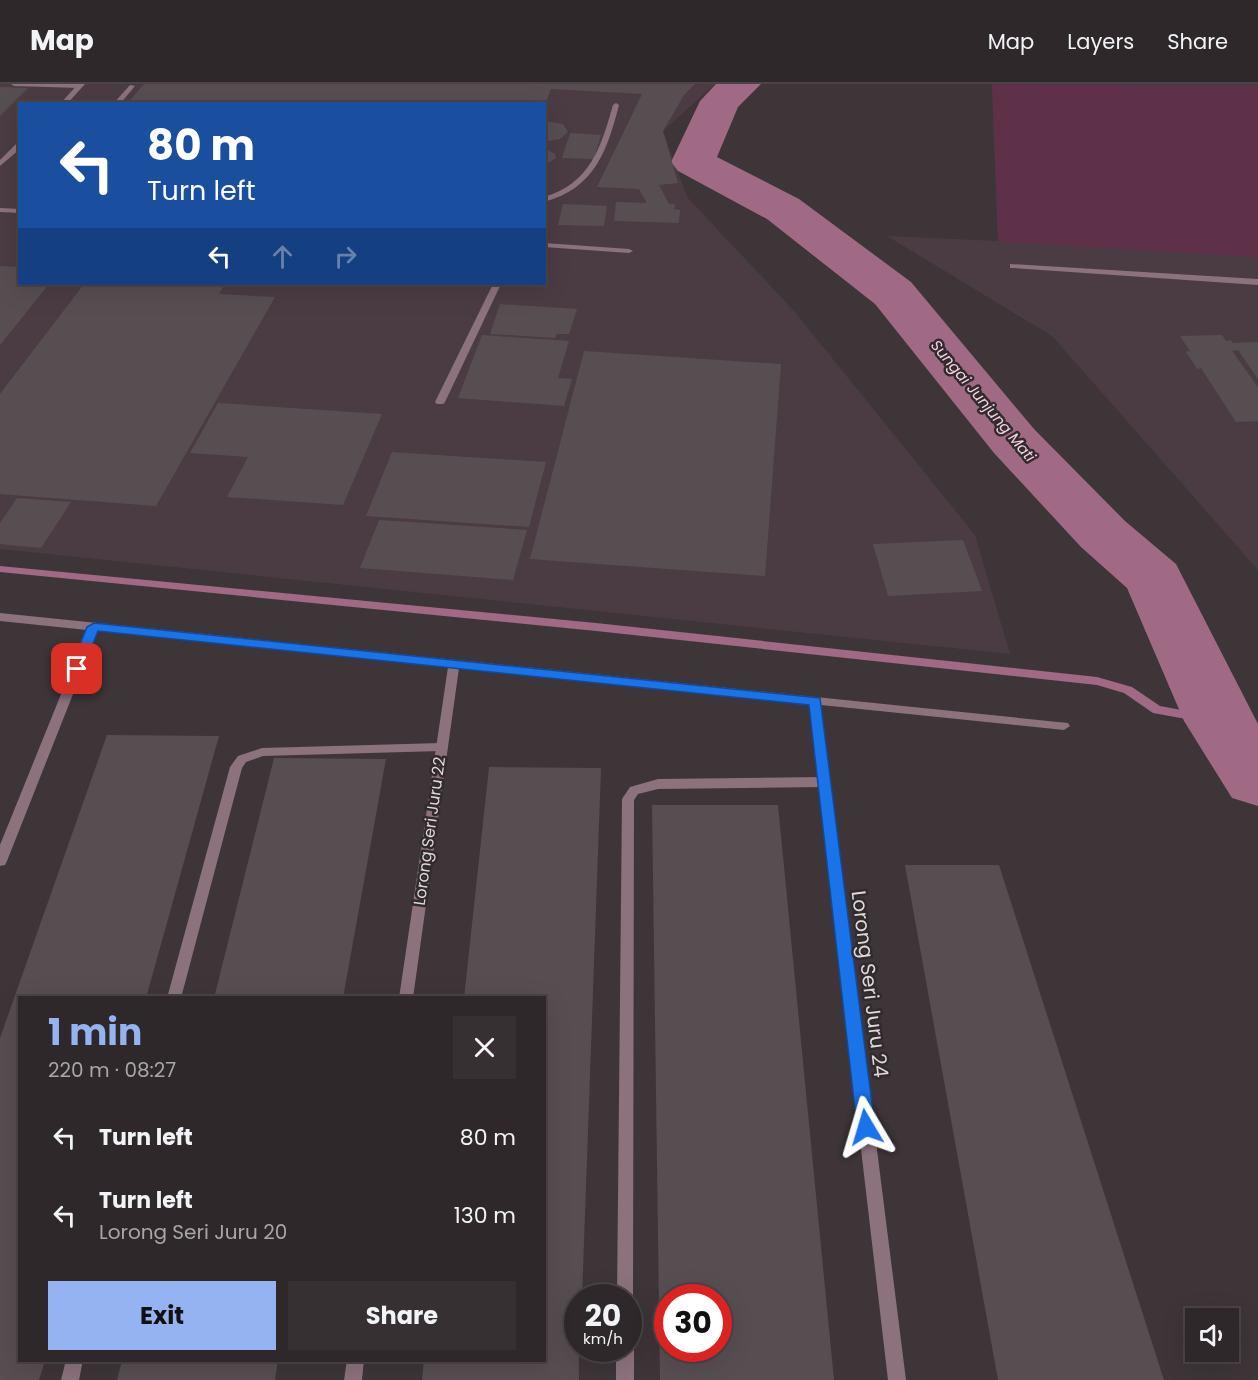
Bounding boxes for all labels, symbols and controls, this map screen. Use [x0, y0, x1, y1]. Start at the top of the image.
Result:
text: Map [30, 21, 94, 60]
text: Map [988, 27, 1034, 56]
text: Layers [1067, 27, 1134, 56]
text: Share [1167, 27, 1228, 56]
text: 80 m [147, 116, 255, 175]
icon: left [48, 126, 126, 204]
text: Turn left [147, 172, 256, 209]
icon: left [203, 240, 236, 273]
icon: ahead [266, 240, 299, 273]
icon: right [329, 240, 362, 273]
water label: Sungai Junjung Mati [926, 335, 1041, 466]
pin [51, 643, 102, 694]
icon: arrive [60, 652, 93, 685]
street label: Lorong Seri Juru 22 [408, 755, 451, 907]
street label: Lorong Seri Juru 24 [845, 889, 895, 1079]
text: 1 min [48, 1007, 142, 1058]
button: close [453, 1016, 516, 1079]
text: 220 m · 08:27 [48, 1056, 176, 1084]
position arrow [834, 1095, 898, 1159]
icon: left [48, 1121, 81, 1154]
text: Turn left [99, 1122, 193, 1153]
text: 80 m [460, 1122, 516, 1153]
text: Turn left [99, 1185, 193, 1216]
icon: left [48, 1199, 81, 1232]
text: 130 m [454, 1200, 516, 1231]
text: Lorong Seri Juru 20 [99, 1218, 287, 1246]
button: Exit [48, 1281, 276, 1350]
button: Share [288, 1281, 516, 1350]
speed limit sign: 30 [654, 1284, 732, 1362]
text: 20 [585, 1294, 621, 1337]
map controls [1185, 1308, 1239, 1362]
button: sound [1185, 1308, 1239, 1362]
text: km/h [583, 1328, 623, 1349]

